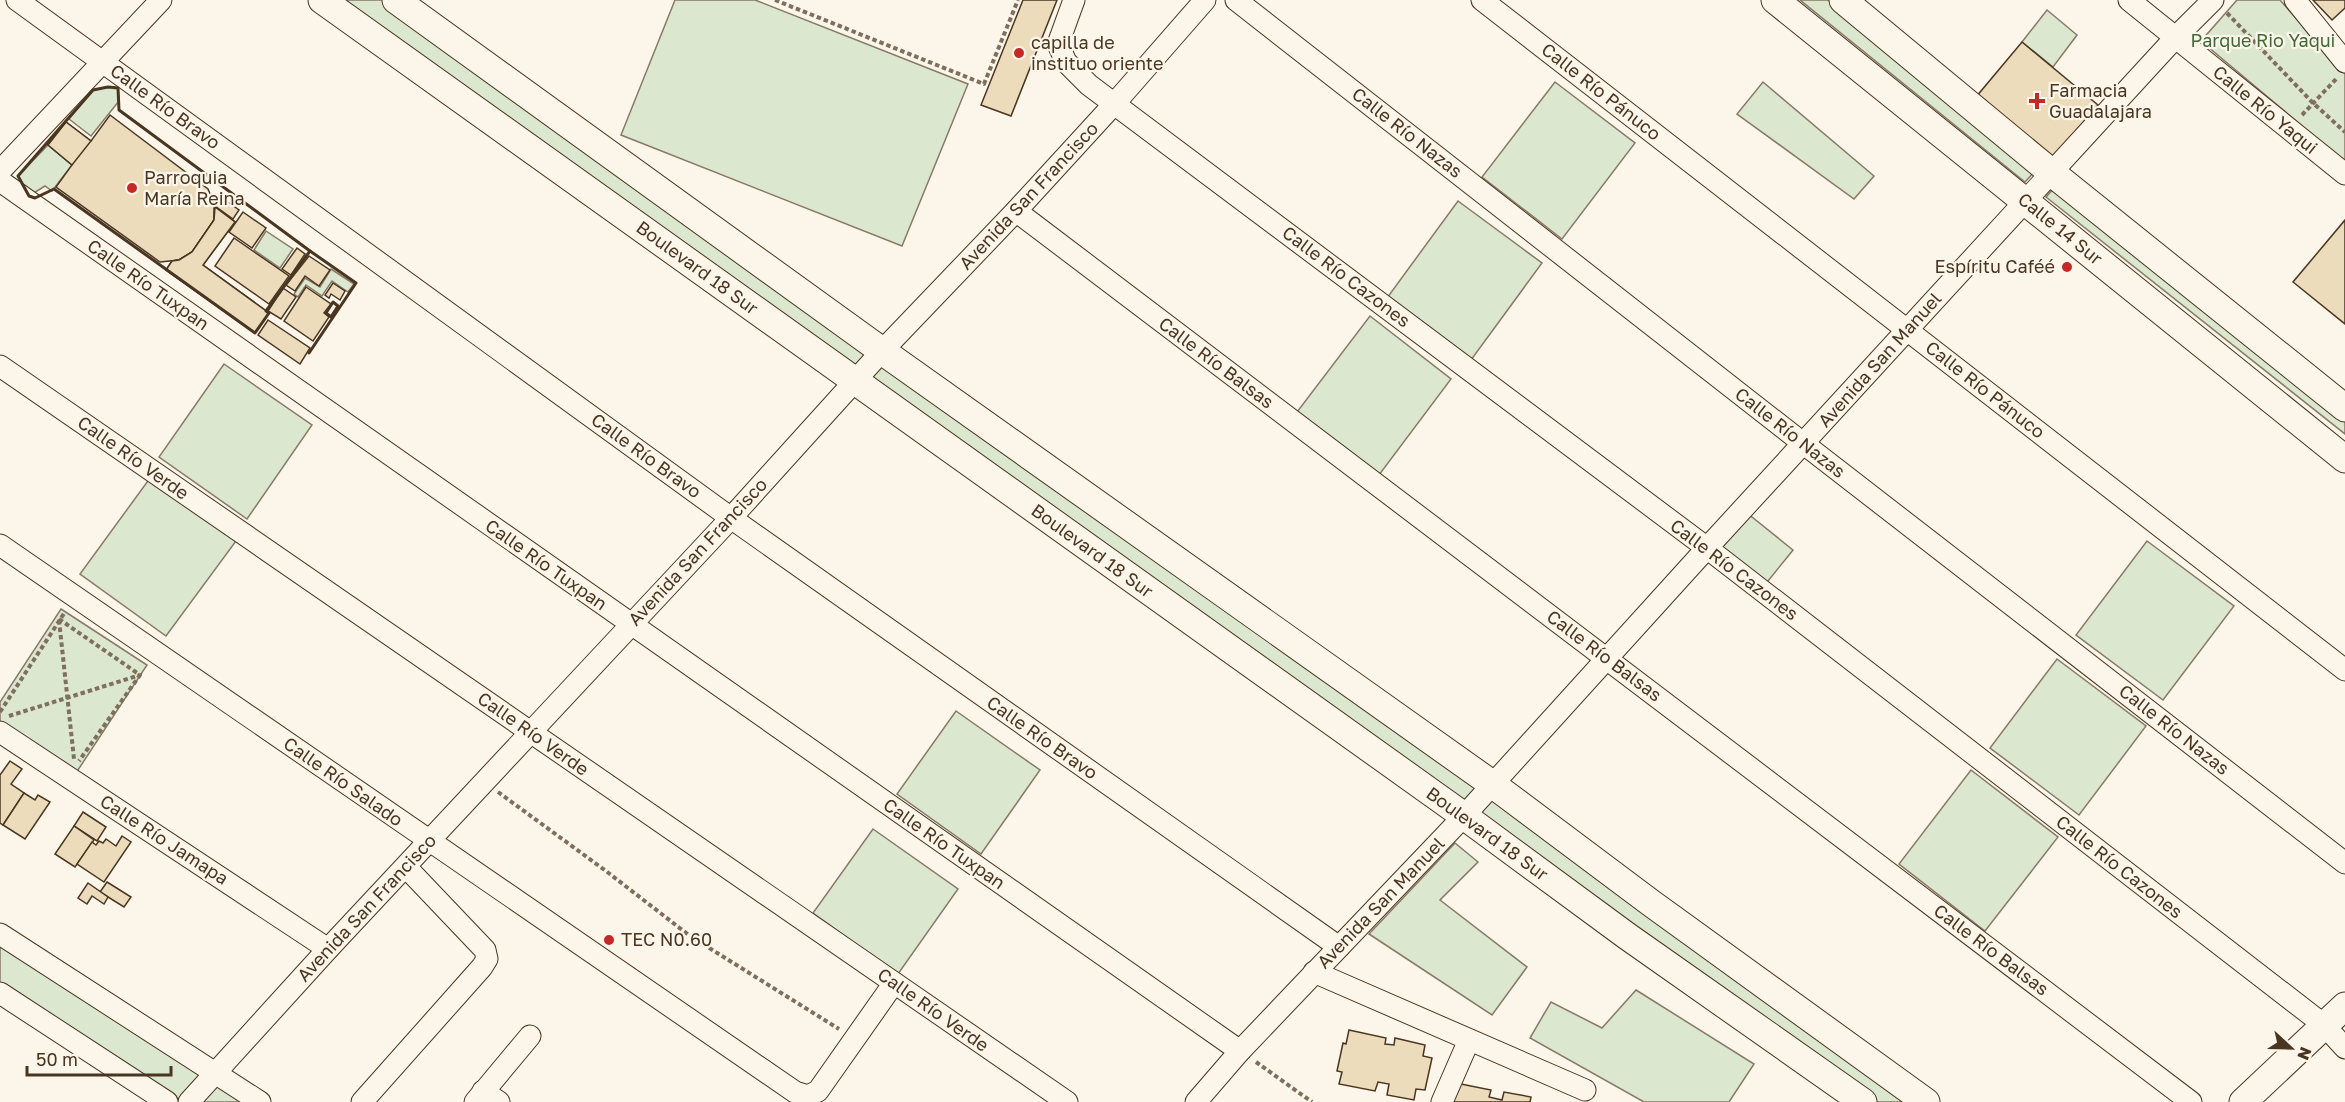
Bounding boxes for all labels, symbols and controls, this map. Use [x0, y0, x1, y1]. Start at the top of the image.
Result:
park label: Parque Rio Yaqui [2191, 29, 2335, 51]
place label: capilla de instituo oriente [1031, 31, 1163, 74]
street label: Calle Río Pánuco [1538, 38, 1666, 145]
marker: capilla de instituo oriente [1012, 46, 1026, 60]
street label: Calle Río Bravo [106, 59, 225, 153]
street label: Calle Río Yaqui [2209, 60, 2322, 158]
place label: Farmacia Guadalajara [2049, 79, 2152, 122]
street label: Calle Río Nazas [1348, 82, 1467, 182]
marker: Farmacia Guadalajara [2030, 94, 2044, 108]
street label: Avenida San Francisco [954, 117, 1102, 274]
place label: Parroquia María Reina [144, 166, 245, 209]
marker: Parroquia María Reina [125, 181, 139, 195]
street label: Calle 14 Sur [2014, 187, 2107, 269]
street label: Boulevard 18 Sur [632, 216, 763, 319]
street label: Calle Río Cazones [1278, 221, 1415, 331]
street label: Calle Río Tuxpan [83, 234, 214, 334]
place label: Espíritu Caféé [1934, 255, 2055, 277]
marker: Espíritu Caféé [2060, 260, 2074, 274]
street label: Avenida San Manuel [1813, 287, 1946, 431]
street label: Calle Río Balsas [1155, 312, 1278, 413]
street label: Calle Río Pánuco [1922, 336, 2050, 443]
street label: Calle Río Nazas [1731, 382, 1850, 482]
street label: Calle Río Bravo [587, 408, 706, 502]
street label: Calle Río Verde [74, 411, 193, 504]
street label: Avenida San Francisco [623, 473, 771, 630]
street label: Boulevard 18 Sur [1027, 499, 1158, 602]
street label: Calle Río Tuxpan [481, 514, 612, 614]
street label: Calle Río Cazones [1666, 514, 1803, 624]
street label: Calle Río Balsas [1543, 605, 1666, 706]
street label: Calle Río Nazas [2115, 679, 2234, 779]
street label: Calle Río Verde [474, 687, 593, 780]
street label: Calle Río Bravo [983, 691, 1102, 784]
street label: Calle Río Salado [280, 732, 407, 830]
street label: Boulevard 18 Sur [1422, 782, 1553, 885]
street label: Calle Río Jamapa [96, 789, 233, 889]
street label: Calle Río Tuxpan [879, 793, 1010, 893]
street label: Calle Río Cazones [2052, 810, 2187, 922]
street label: Avenida San Francisco [292, 829, 440, 986]
street label: Avenida San Manuel [1312, 832, 1449, 972]
street label: Calle Río Balsas [1930, 899, 2053, 1000]
place label: TEC N0.60 [621, 928, 712, 950]
marker: TEC N0.60 [602, 933, 616, 947]
street label: Calle Río Verde [874, 963, 993, 1056]
north arrow [2261, 1018, 2321, 1078]
scale bar [27, 1039, 171, 1077]
text: N [2293, 1044, 2316, 1063]
text: 50 m [36, 1048, 78, 1070]

